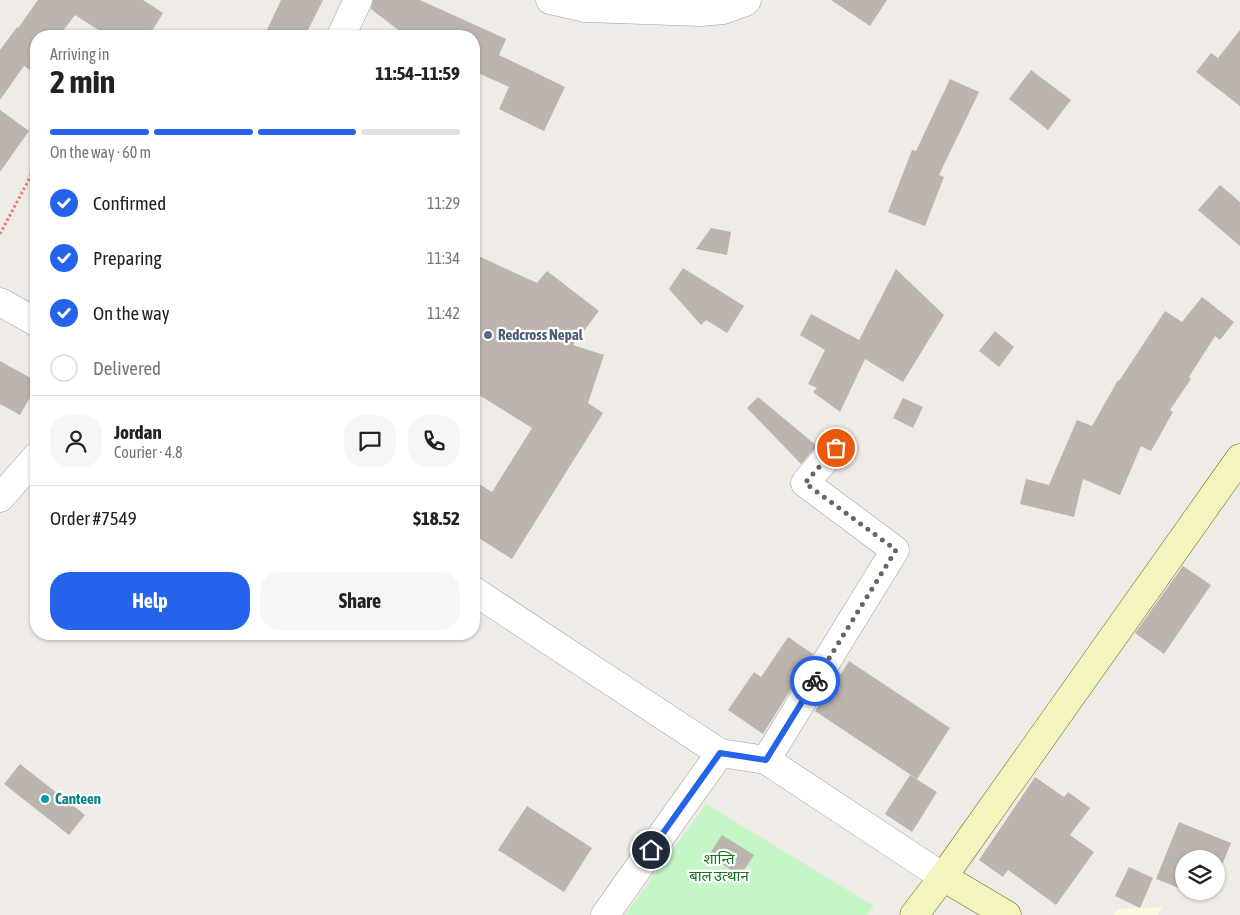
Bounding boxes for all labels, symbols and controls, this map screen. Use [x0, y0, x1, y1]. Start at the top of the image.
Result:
text: Arriving in [50, 45, 110, 63]
text: 11:54–11:59 [375, 62, 460, 84]
text: 2 min [50, 63, 115, 100]
text: On the way · 60 m [50, 143, 151, 161]
icon: check [50, 189, 78, 217]
text: Confirmed [93, 192, 166, 214]
text: 11:29 [427, 194, 460, 212]
icon: check [50, 244, 78, 272]
text: Preparing [93, 247, 162, 269]
text: 11:34 [427, 249, 460, 267]
icon: check [50, 299, 78, 327]
text: On the way [93, 302, 170, 324]
text: 11:42 [427, 304, 460, 322]
place label: Redcross Nepal [498, 326, 584, 343]
marker: Redcross Nepal [482, 329, 494, 341]
text: Delivered [93, 357, 161, 379]
button: person [50, 415, 102, 467]
button: chat [344, 415, 396, 467]
button: phone [408, 415, 460, 467]
text: Jordan [114, 421, 162, 443]
pin [815, 427, 857, 469]
icon: bag [822, 434, 850, 462]
text: Courier · 4.8 [114, 443, 183, 461]
text: Order #7549 [50, 507, 137, 529]
text: $18.52 [413, 507, 460, 529]
button: Help [50, 572, 250, 630]
button: Share [260, 572, 460, 630]
courier [790, 656, 840, 706]
icon: bike [801, 667, 829, 695]
place label: Canteen [55, 790, 101, 807]
marker: Canteen [39, 793, 51, 805]
pin [630, 829, 672, 871]
icon: home [637, 836, 665, 864]
park label: शान्ति बाल उत्थान [689, 850, 749, 884]
map controls [1175, 850, 1225, 900]
button: layers [1175, 850, 1225, 900]

